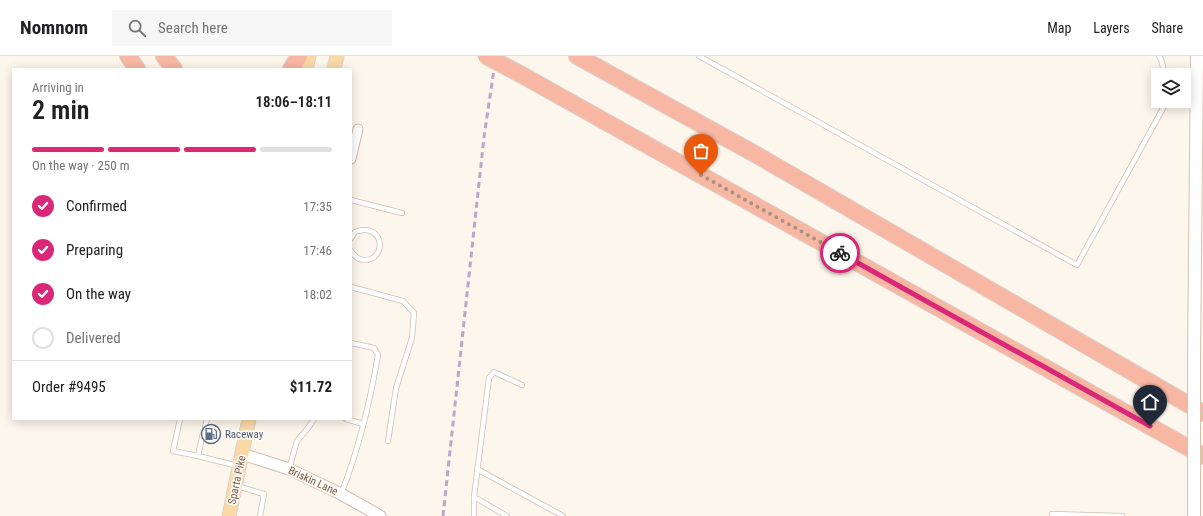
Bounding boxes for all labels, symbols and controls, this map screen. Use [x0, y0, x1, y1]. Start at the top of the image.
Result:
search box [112, 10, 392, 46]
text: Nomnom [20, 16, 88, 39]
icon: search [126, 17, 148, 39]
text: Search here [158, 19, 228, 37]
text: Map [1047, 20, 1071, 36]
text: Layers [1093, 20, 1130, 36]
text: Share [1152, 20, 1183, 36]
map controls [1151, 68, 1191, 108]
button: layers [1151, 68, 1191, 108]
text: Arriving in [32, 80, 84, 95]
text: 18:06–18:11 [255, 93, 332, 111]
text: 2 min [32, 95, 90, 125]
pin [684, 134, 718, 175]
icon: bag [690, 140, 712, 162]
text: On the way · 250 m [32, 158, 129, 173]
icon: check [32, 195, 54, 217]
text: Confirmed [66, 197, 127, 215]
text: 17:35 [303, 199, 332, 214]
courier [820, 233, 860, 273]
icon: check [32, 239, 54, 261]
text: Preparing [66, 241, 123, 259]
icon: bike [829, 242, 851, 264]
text: 17:46 [303, 243, 332, 258]
icon: check [32, 283, 54, 305]
text: On the way [66, 285, 131, 303]
text: 18:02 [303, 287, 332, 302]
text: Delivered [66, 329, 121, 347]
text: Order #9495 [32, 378, 106, 396]
text: $11.72 [290, 378, 332, 396]
pin [1133, 385, 1167, 426]
icon: home [1139, 391, 1161, 413]
fuel station icon: Raceway [200, 423, 222, 445]
place label: Raceway [225, 428, 264, 441]
street label: Sparta Pike [225, 454, 249, 506]
street label: Briskin Lane [286, 464, 340, 498]

